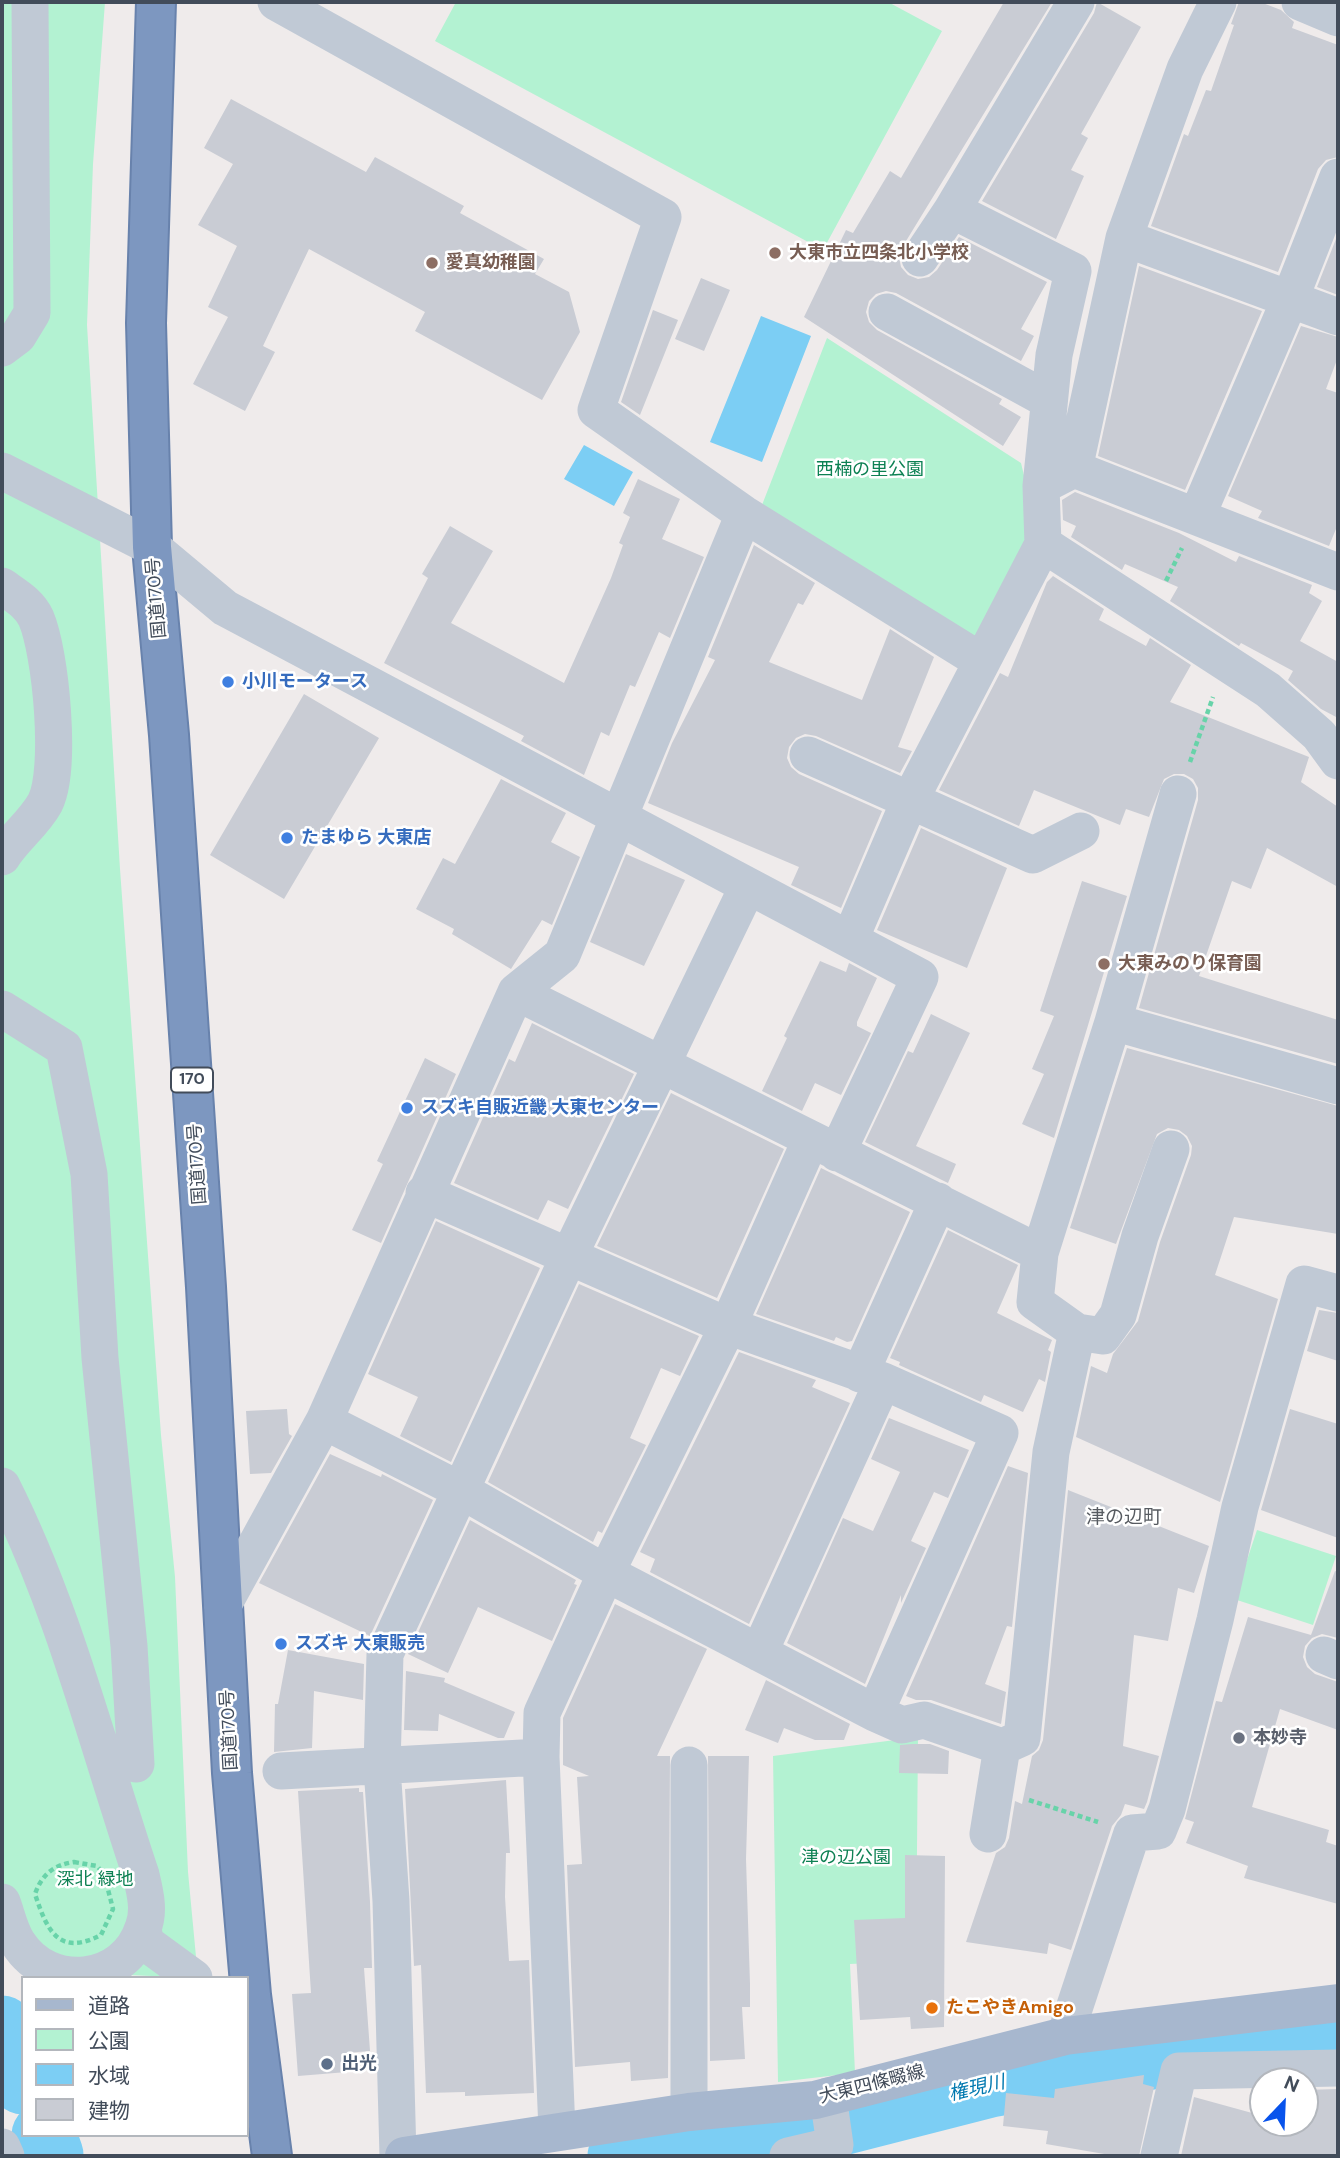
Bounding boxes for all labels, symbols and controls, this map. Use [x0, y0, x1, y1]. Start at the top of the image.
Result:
place label: 大東市立四条北小学校 [789, 242, 969, 264]
marker: 大東市立四条北小学校 [767, 245, 783, 261]
place label: 愛真幼稚園 [446, 252, 536, 274]
marker: 愛真幼稚園 [424, 255, 440, 271]
park label: 西楠の里公園 [816, 459, 924, 481]
street label: 国道170号 [143, 557, 171, 639]
place label: 小川モータース [242, 671, 368, 693]
marker: 小川モータース [220, 674, 236, 690]
place label: たまゆら 大東店 [301, 827, 431, 849]
marker: たまゆら 大東店 [279, 830, 295, 846]
place label: 大東みのり保育園 [1118, 953, 1262, 975]
marker: 大東みのり保育園 [1096, 956, 1112, 972]
road number: 170 [171, 1068, 213, 1092]
place label: スズキ自販近畿 大東センター [421, 1097, 659, 1119]
marker: スズキ自販近畿 大東センター [399, 1100, 415, 1116]
street label: 国道170号 [184, 1123, 212, 1205]
district label: 津の辺町 [1086, 1507, 1162, 1529]
place label: スズキ 大東販売 [295, 1633, 425, 1655]
marker: スズキ 大東販売 [273, 1636, 289, 1652]
street label: 国道170号 [217, 1689, 243, 1771]
place label: 本妙寺 [1253, 1727, 1307, 1749]
marker: 本妙寺 [1231, 1730, 1247, 1746]
park label: 津の辺公園 [801, 1847, 891, 1869]
park label: 深北 緑地 [57, 1869, 133, 1891]
legend [21, 1976, 248, 2137]
text: 道路 [88, 1992, 130, 2020]
place label: たこやきAmigo [946, 1997, 1074, 2019]
marker: たこやきAmigo [924, 2000, 940, 2016]
text: 公園 [88, 2027, 130, 2055]
place label: 出光 [341, 2053, 377, 2075]
marker: 出光 [319, 2056, 335, 2072]
street label: 大東四條畷線 [817, 2061, 927, 2109]
text: 水域 [88, 2062, 130, 2090]
north arrow [1249, 2067, 1319, 2137]
text: N [1280, 2070, 1303, 2098]
water label: 権現川 [947, 2071, 1007, 2107]
text: 建物 [88, 2097, 130, 2125]

